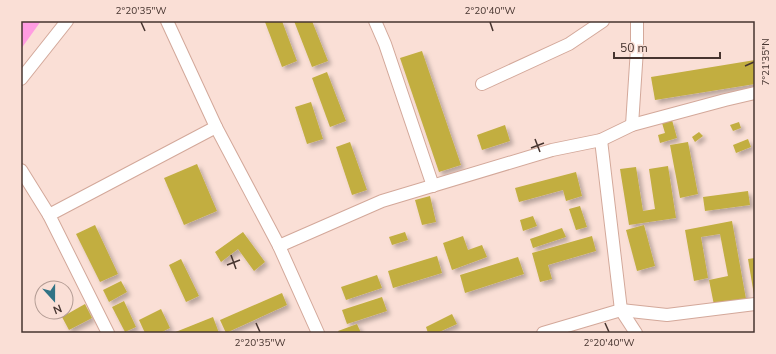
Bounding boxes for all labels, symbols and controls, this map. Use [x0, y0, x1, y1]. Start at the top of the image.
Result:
text: 2°20'35"W [116, 4, 166, 18]
text: 2°20'40"W [465, 4, 515, 18]
scale bar [614, 34, 720, 60]
text: 7°21'35"N [759, 38, 773, 86]
text: 50 m [620, 40, 648, 56]
north arrow [34, 280, 74, 320]
text: N [51, 300, 64, 317]
text: 2°20'35"W [235, 336, 285, 350]
text: 2°20'40"W [584, 336, 634, 350]

